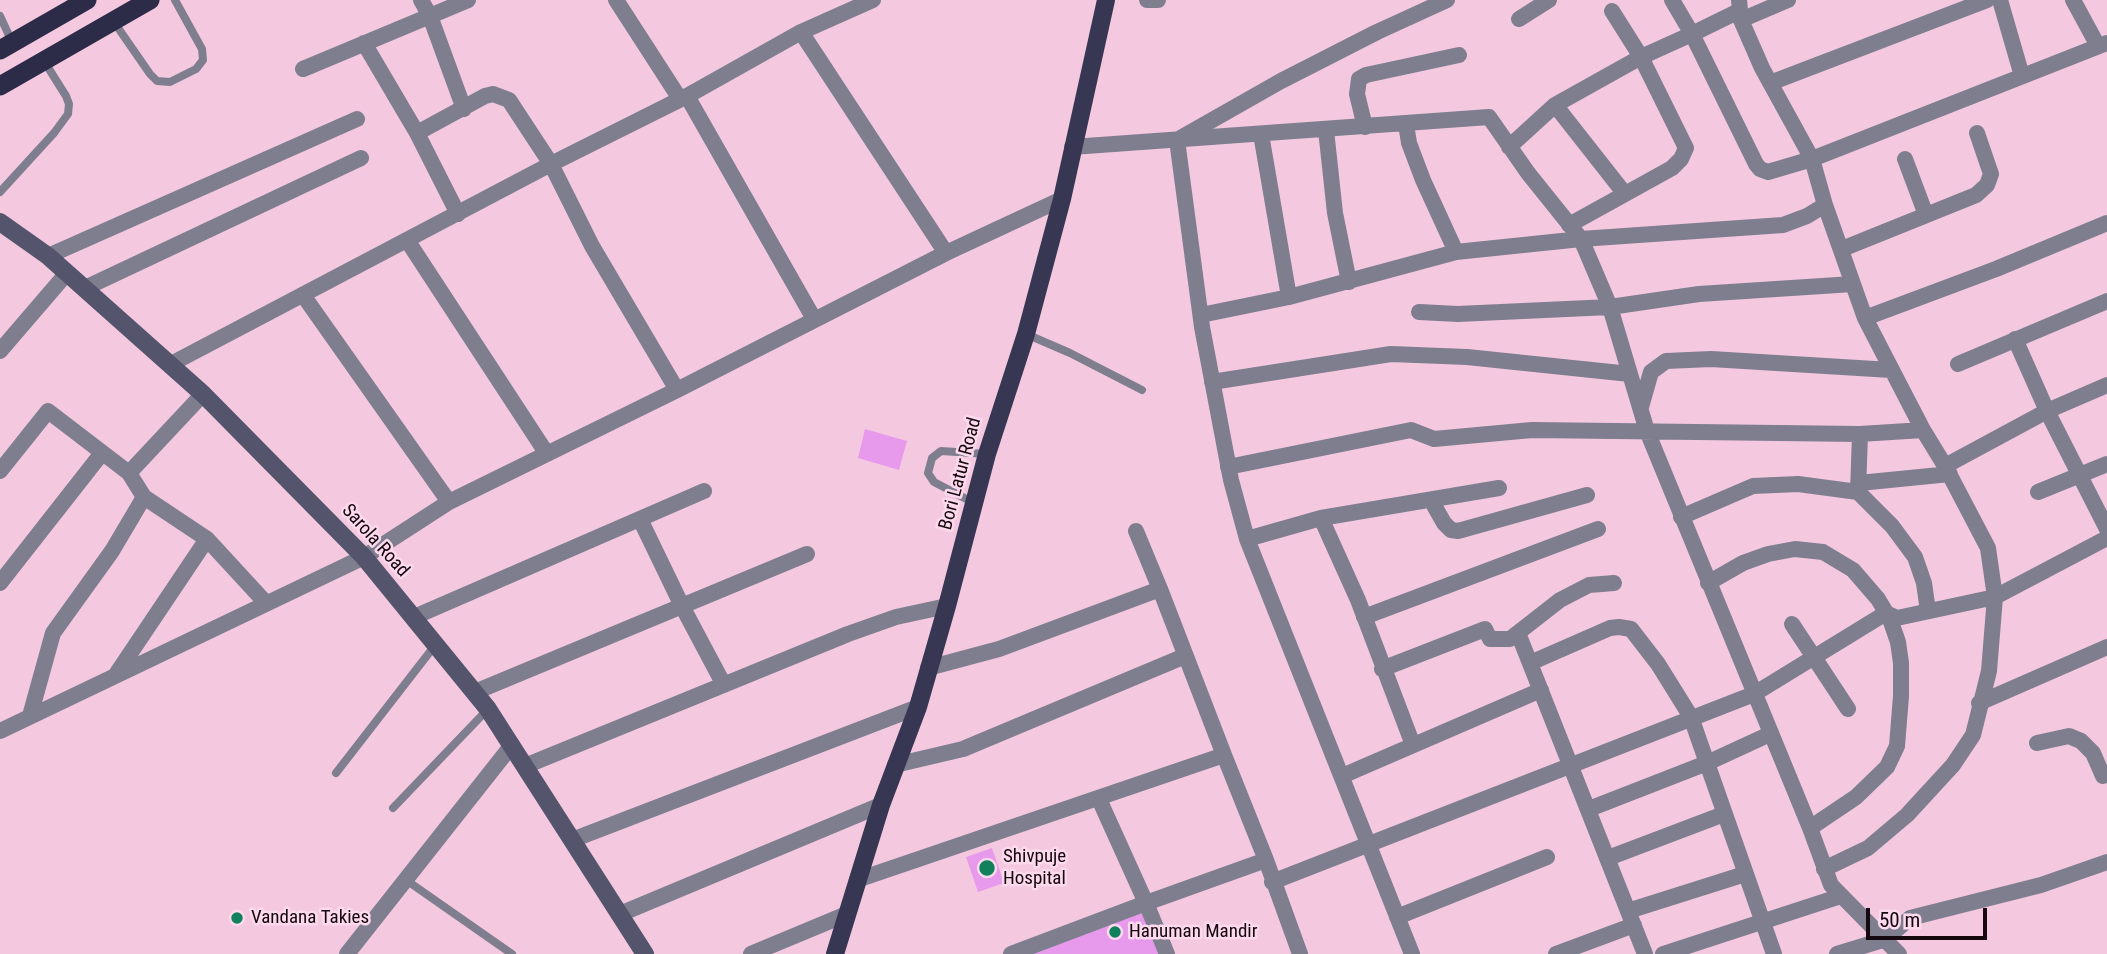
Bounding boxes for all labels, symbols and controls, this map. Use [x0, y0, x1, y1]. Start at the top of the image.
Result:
street label: Bori Latur Road [935, 415, 987, 533]
street label: Sarola Road [336, 500, 414, 582]
place label: Shivpuje Hospital [1003, 846, 1066, 890]
marker: Shivpuje Hospital [977, 858, 997, 878]
scale bar [1869, 894, 1990, 938]
place label: Vandana Takies [251, 907, 369, 929]
text: 50 m [1879, 908, 1920, 932]
marker: Vandana Takies [229, 910, 245, 926]
place label: Hanuman Mandir [1129, 921, 1257, 943]
marker: Hanuman Mandir [1107, 924, 1123, 940]

